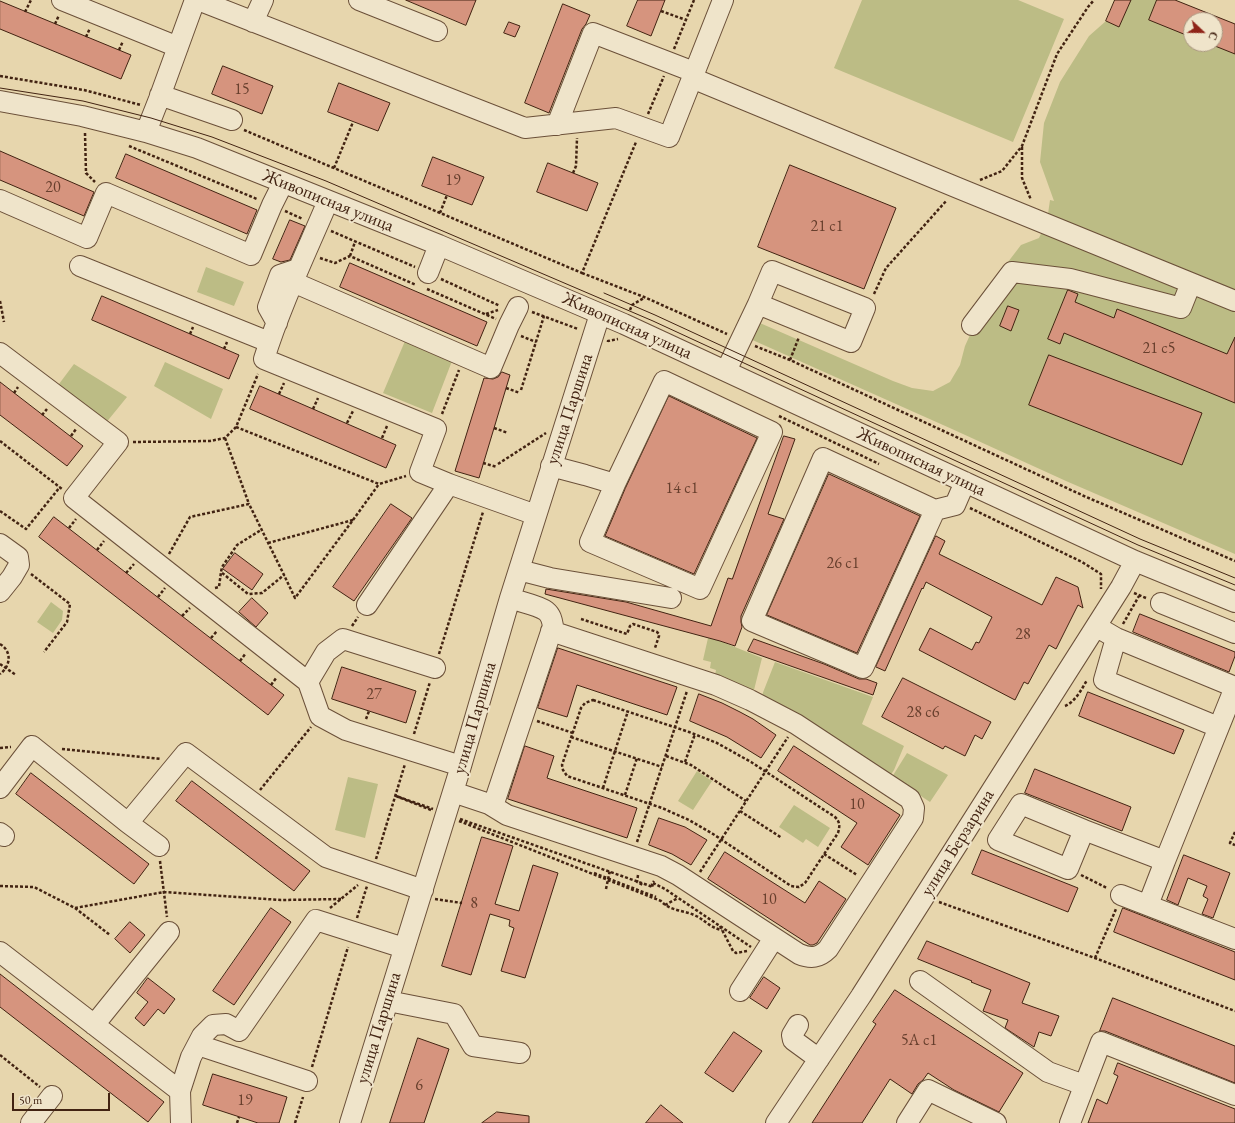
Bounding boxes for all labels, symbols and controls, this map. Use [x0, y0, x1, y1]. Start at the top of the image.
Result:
north arrow [1183, 12, 1223, 52]
text: С [1205, 30, 1221, 42]
house number: 15 [234, 80, 250, 100]
street label: Живописная улица [259, 165, 397, 237]
house number: 19 [445, 171, 461, 191]
house number: 20 [45, 178, 61, 198]
house number: 21 с1 [811, 217, 843, 237]
street label: Живописная улица [559, 288, 695, 364]
house number: 21 с5 [1143, 339, 1175, 359]
street label: улица Паршина [542, 351, 598, 467]
street label: Живописная улица [853, 423, 989, 501]
house number: 14 с1 [666, 479, 698, 499]
house number: 26 с1 [827, 554, 859, 574]
house number: 28 [1015, 625, 1031, 645]
street label: улица Паршина [449, 659, 501, 777]
house number: 27 [366, 685, 382, 705]
house number: 28 с6 [907, 703, 939, 723]
street label: улица Берзарина [917, 786, 999, 900]
house number: 10 [849, 795, 865, 815]
house number: 10 [761, 890, 777, 910]
house number: 8 [470, 894, 478, 914]
street label: улица Паршина [352, 970, 406, 1086]
house number: 5А с1 [901, 1031, 937, 1051]
house number: 6 [415, 1076, 423, 1096]
scale bar [14, 1085, 112, 1111]
house number: 19 [237, 1091, 253, 1111]
text: 50 m [19, 1092, 42, 1108]

